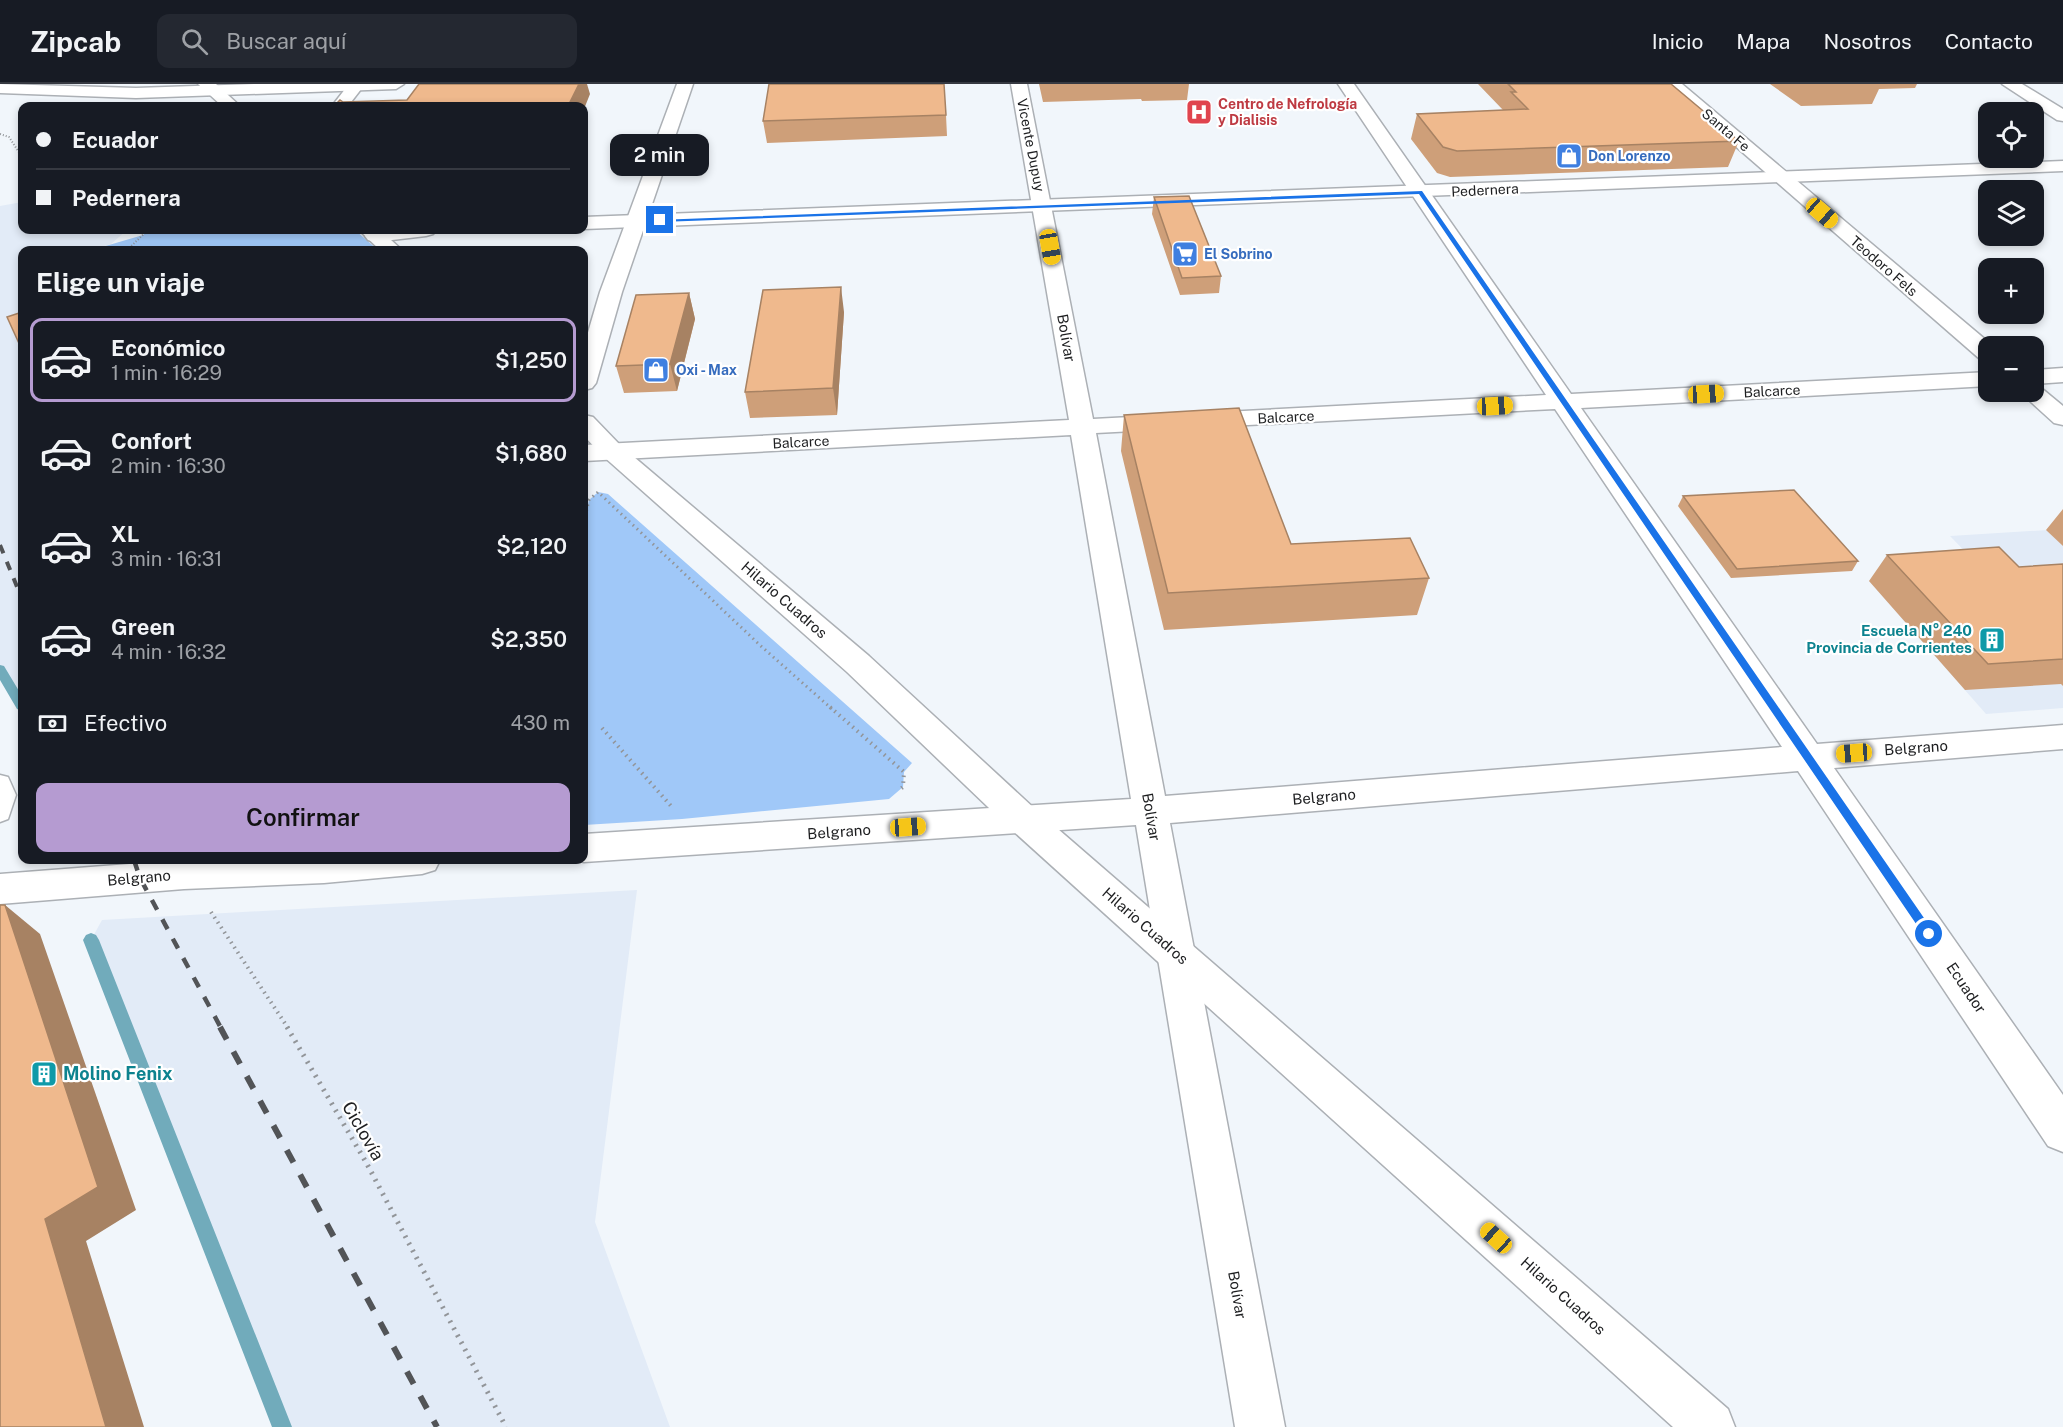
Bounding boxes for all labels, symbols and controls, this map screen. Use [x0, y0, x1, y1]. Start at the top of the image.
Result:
search box [157, 14, 577, 68]
text: Zipcab [30, 25, 121, 58]
icon: search [178, 25, 211, 58]
text: Buscar aquí [226, 28, 346, 54]
text: Inicio [1652, 29, 1703, 54]
text: Mapa [1736, 29, 1790, 54]
text: Nosotros [1823, 29, 1912, 54]
text: Contacto [1945, 29, 2033, 54]
place label: Centro de Nefrología y Dialisis [1218, 96, 1357, 128]
street label: Vicente Dupuy [1014, 97, 1048, 193]
hospital icon: Centro de Nefrología y Dialisis [1184, 97, 1214, 127]
map controls [1978, 102, 2044, 402]
button: locate [1978, 102, 2044, 168]
street label: Santa Fe [1699, 105, 1753, 155]
text: Ecuador [72, 127, 159, 153]
callout: 2 min [610, 133, 710, 175]
shop icon: Don Lorenzo [1554, 141, 1584, 171]
text: 2 min [634, 143, 685, 167]
place label: Don Lorenzo [1588, 148, 1671, 164]
street label: Pedernera [1451, 180, 1519, 200]
button: layers [1978, 180, 2044, 246]
text: Pedernera [72, 185, 181, 211]
car [1803, 194, 1841, 232]
route end [646, 206, 673, 233]
car [1038, 228, 1062, 266]
street label: Teodoro Fels [1847, 233, 1921, 299]
supermarket icon: El Sobrino [1170, 239, 1200, 269]
place label: El Sobrino [1204, 246, 1273, 262]
button: + [1978, 258, 2044, 324]
text: Elige un viaje [36, 266, 205, 298]
street label: Bolívar [1054, 313, 1079, 363]
icon: car [39, 333, 93, 387]
text: Económico [111, 335, 226, 361]
button: − [1978, 336, 2044, 402]
text: $1,250 [495, 347, 567, 373]
shop icon: Oxi - Max [641, 355, 671, 385]
text: 1 min · 16:29 [111, 361, 222, 385]
place label: Oxi - Max [676, 362, 737, 378]
street label: Balcarce [1743, 382, 1801, 400]
car [1688, 384, 1724, 404]
car [1477, 396, 1513, 416]
street label: Balcarce [1257, 408, 1315, 426]
icon: car [39, 426, 93, 480]
text: Confort [111, 428, 192, 454]
street label: Balcarce [772, 433, 830, 451]
text: $1,680 [495, 440, 567, 466]
text: 2 min · 16:30 [111, 454, 226, 478]
icon: car [39, 519, 93, 573]
text: XL [111, 521, 139, 547]
text: $2,120 [496, 533, 567, 559]
text: 3 min · 16:31 [111, 547, 222, 571]
street label: Hilario Cuadros [738, 558, 831, 641]
icon: car [39, 612, 93, 666]
text: Green [111, 614, 175, 640]
place label: Escuela N° 240 Provincia de Corrientes [1806, 622, 1972, 656]
building icon: Escuela N° 240 Provincia de Corrientes [1977, 625, 2007, 655]
text: $2,350 [490, 626, 567, 652]
text: 4 min · 16:32 [111, 640, 226, 664]
icon: cash [36, 707, 69, 740]
text: Efectivo [84, 710, 167, 736]
text: 430 m [511, 711, 570, 735]
street label: Belgrano [1884, 737, 1948, 758]
car [1835, 743, 1873, 763]
button: Confirmar [36, 783, 570, 852]
street label: Belgrano [1291, 785, 1356, 808]
street label: Bolívar [1139, 792, 1164, 842]
car [889, 817, 927, 837]
street label: Belgrano [807, 821, 871, 842]
street label: Belgrano [106, 866, 171, 889]
street label: Hilario Cuadros [1099, 884, 1192, 967]
route start [1915, 920, 1942, 947]
street label: Ecuador [1943, 959, 1990, 1016]
building icon: Molino Fenix [29, 1059, 59, 1089]
place label: Molino Fenix [63, 1063, 173, 1084]
street label: Ciclovía [338, 1097, 389, 1164]
car [1477, 1219, 1515, 1257]
street label: Hilario Cuadros [1518, 1253, 1609, 1338]
street label: Bolívar [1225, 1270, 1250, 1320]

